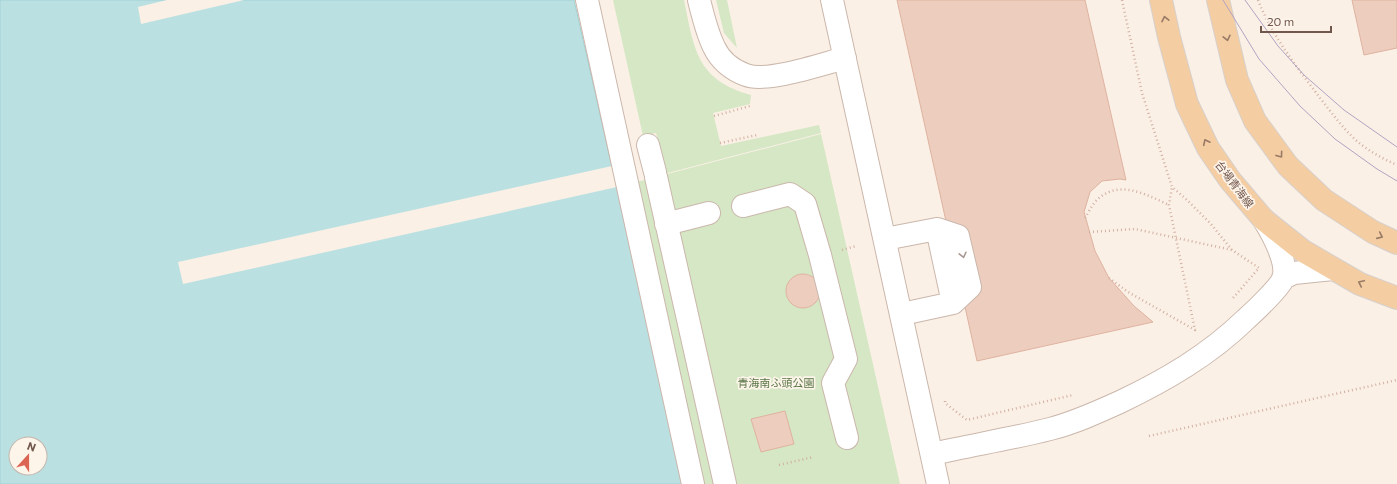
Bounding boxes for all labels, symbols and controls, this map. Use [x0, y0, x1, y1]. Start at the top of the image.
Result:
scale bar [1261, 8, 1331, 34]
text: 20 m [1267, 14, 1294, 28]
one-way arrow [1161, 16, 1169, 22]
one-way arrow [1222, 34, 1231, 41]
one-way arrow [1203, 139, 1210, 146]
one-way arrow [1275, 150, 1282, 157]
street label: 台場青海線 [1213, 158, 1257, 210]
one-way arrow [1376, 231, 1384, 239]
one-way arrow [958, 252, 966, 258]
one-way arrow [1358, 280, 1365, 288]
park label: 青海南ふ頭公園 [738, 376, 815, 389]
north arrow [8, 436, 48, 476]
text: N [26, 439, 38, 454]

